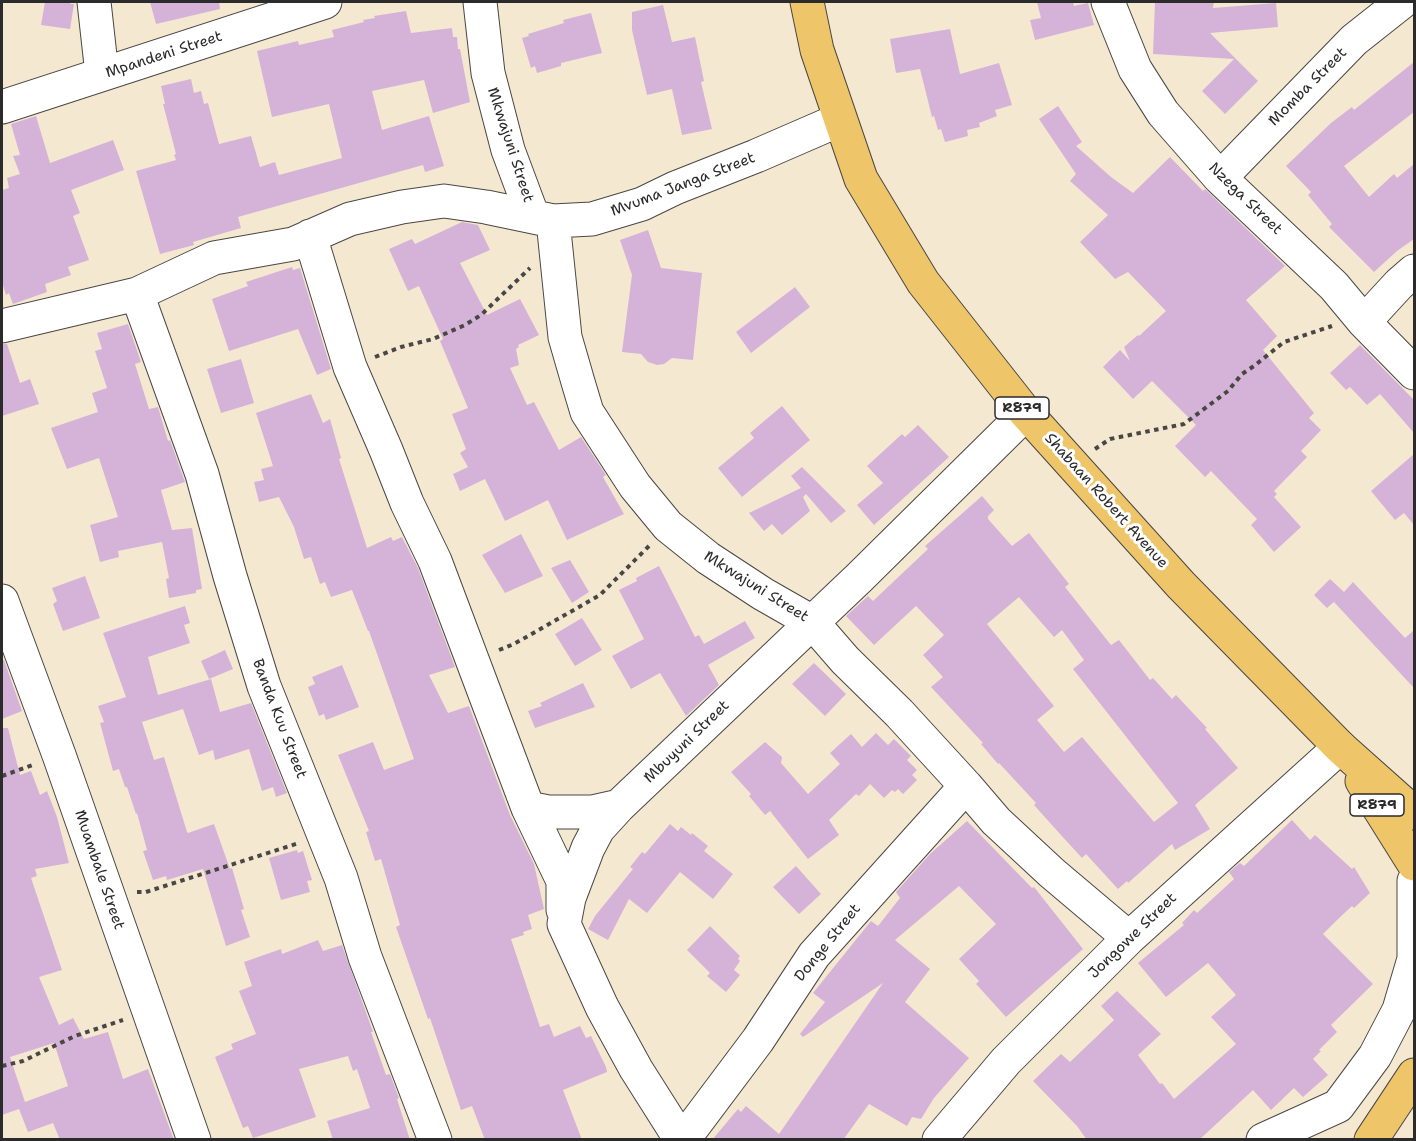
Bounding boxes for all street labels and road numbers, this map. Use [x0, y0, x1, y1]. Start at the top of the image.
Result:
street label: Mpandeni Street [103, 28, 225, 82]
street label: Momba Street [1265, 44, 1351, 130]
street label: Mkwajuni Street [483, 85, 537, 205]
street label: Mvuma Janga Street [608, 149, 758, 221]
street label: Nzega Street [1204, 159, 1286, 239]
road number: R879 [995, 397, 1049, 419]
street label: Shabaan Robert Avenue [1041, 430, 1171, 572]
street label: Mkwajuni Street [700, 548, 812, 626]
street label: Banda Kuu Street [248, 657, 310, 781]
street label: Mbuyuni Street [641, 697, 733, 787]
road number: R879 [1350, 794, 1404, 816]
street label: Muambale Street [70, 808, 128, 932]
street label: Jongowe Street [1085, 889, 1181, 983]
street label: Donge Street [791, 901, 865, 985]

